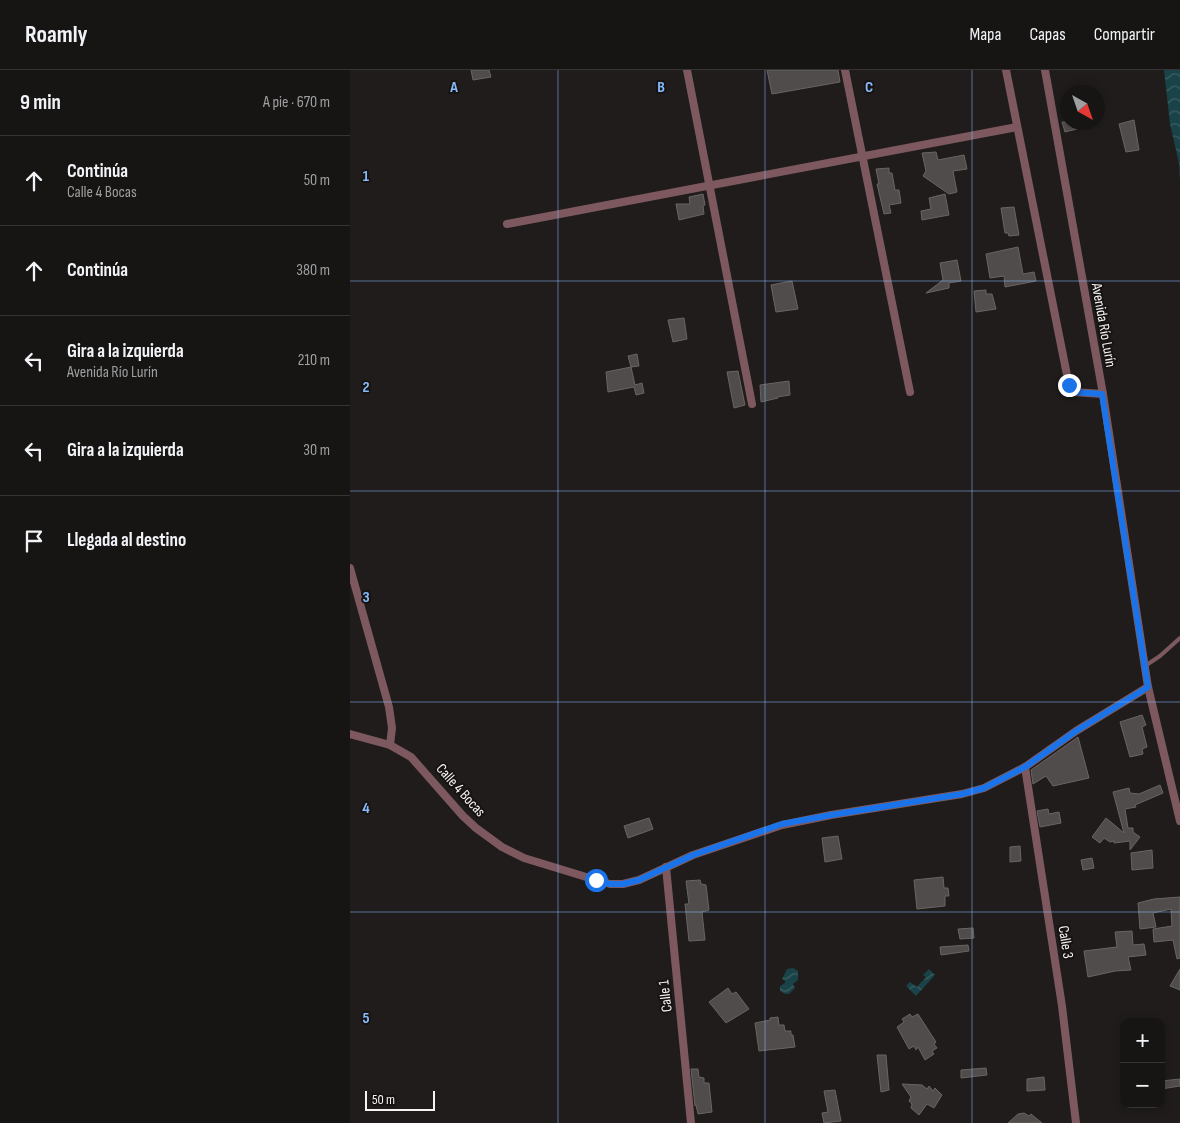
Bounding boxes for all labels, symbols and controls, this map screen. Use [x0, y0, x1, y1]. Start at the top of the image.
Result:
text: Roamly [25, 20, 88, 49]
text: Mapa [969, 24, 1001, 45]
text: Capas [1029, 24, 1066, 45]
text: Compartir [1094, 24, 1155, 45]
text: A [449, 78, 458, 97]
text: B [657, 78, 665, 97]
text: C [865, 78, 873, 97]
north arrow [1060, 85, 1105, 130]
text: 9 min [20, 90, 61, 115]
text: A pie · 670 m [263, 93, 330, 112]
text: Continúa [67, 160, 128, 183]
icon: ahead [20, 167, 48, 195]
text: 1 [363, 167, 370, 186]
text: 50 m [304, 171, 330, 190]
text: Calle 4 Bocas [67, 183, 137, 202]
icon: ahead [20, 257, 48, 285]
text: Continúa [67, 259, 128, 282]
text: 380 m [296, 261, 330, 280]
street label: Avenida Río Lurín [1087, 280, 1120, 369]
text: Gira a la izquierda [67, 340, 184, 363]
icon: left [20, 347, 48, 375]
text: 210 m [298, 351, 330, 370]
text: Avenida Río Lurín [67, 363, 158, 382]
route end [1058, 374, 1081, 397]
text: 2 [362, 378, 370, 397]
icon: left [20, 437, 48, 465]
text: Gira a la izquierda [67, 439, 184, 462]
text: 30 m [303, 441, 330, 460]
icon: arrive [20, 527, 48, 555]
text: Llegada al destino [67, 529, 186, 552]
text: 3 [362, 588, 370, 607]
street label: Calle 4 Bocas [432, 760, 490, 821]
text: 4 [362, 799, 370, 818]
route start [585, 869, 608, 892]
street label: Calle 3 [1054, 924, 1077, 960]
street label: Calle 1 [654, 978, 677, 1013]
text: 5 [362, 1009, 370, 1028]
map controls [1120, 1018, 1165, 1108]
button: + [1120, 1018, 1165, 1063]
button: − [1120, 1063, 1165, 1108]
scale bar [365, 1088, 435, 1111]
text: 50 m [372, 1091, 395, 1108]

